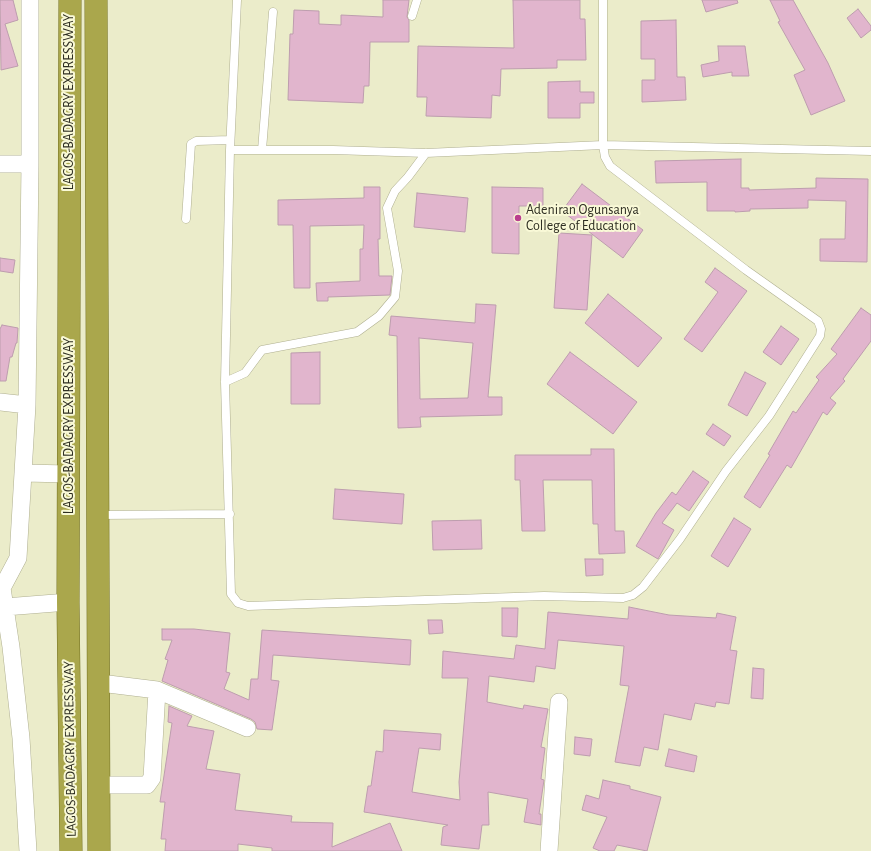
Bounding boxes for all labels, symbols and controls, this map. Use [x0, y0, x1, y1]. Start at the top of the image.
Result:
street label: LAGOS-BADAGRY EXPRESSWAY [61, 14, 77, 190]
place label: Adeniran Ogunsanya College of Education [526, 202, 639, 234]
marker: Adeniran Ogunsanya College of Education [513, 213, 523, 223]
street label: LAGOS-BADAGRY EXPRESSWAY [61, 338, 77, 514]
street label: LAGOS-BADAGRY EXPRESSWAY [60, 661, 80, 837]

